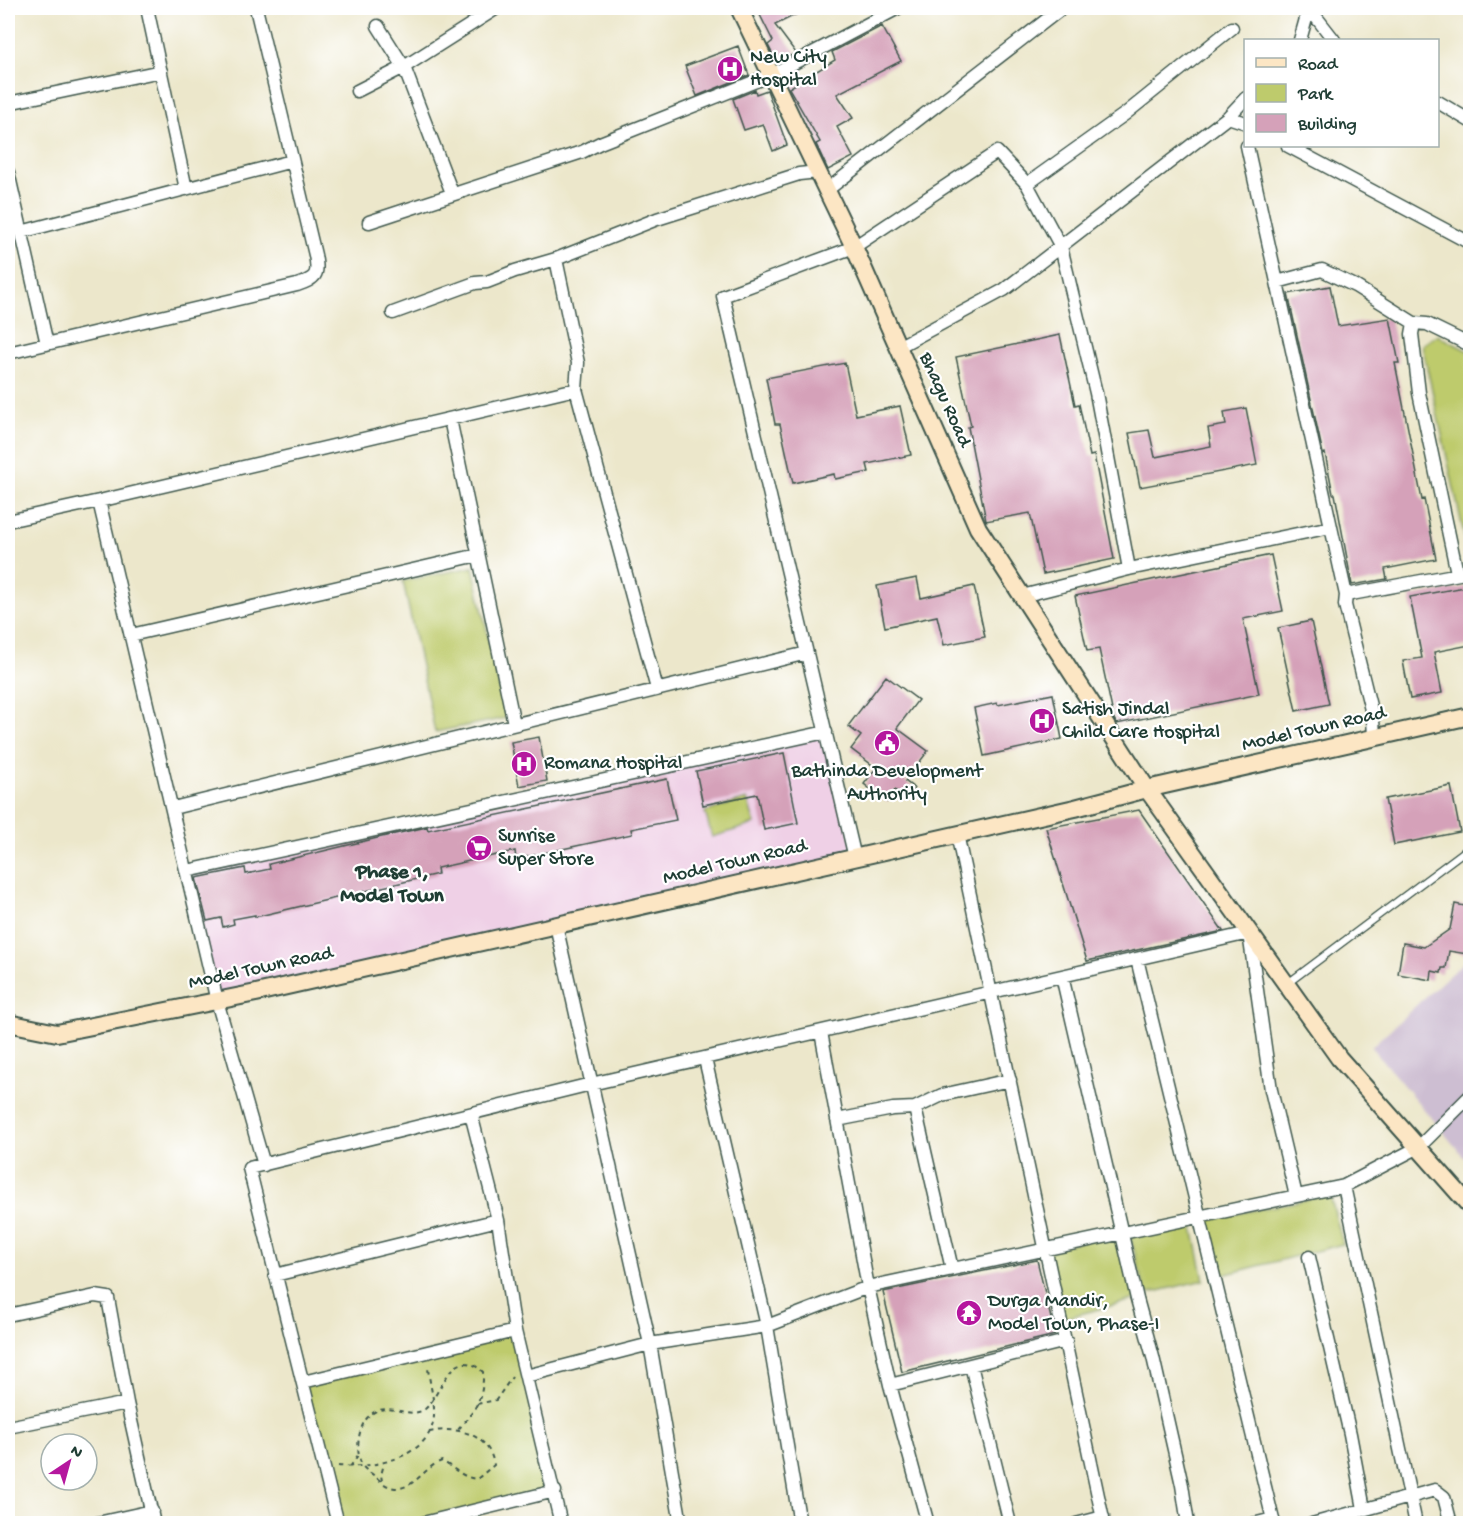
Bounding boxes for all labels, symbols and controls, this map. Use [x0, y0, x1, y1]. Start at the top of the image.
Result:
legend [1244, 39, 1439, 147]
place label: New City Hospital [750, 47, 827, 93]
hospital icon: New City Hospital [715, 54, 745, 84]
text: Road [1298, 55, 1339, 76]
text: Park [1297, 85, 1334, 106]
text: Building [1297, 115, 1357, 136]
street label: Bhagu Road [912, 348, 976, 453]
place label: Satish Jindal Child Care Hospital [1062, 699, 1220, 745]
street label: Model Town Road [1240, 702, 1390, 758]
hospital icon: Satish Jindal Child Care Hospital [1027, 706, 1057, 736]
public building icon: Bathinda Development Authority [872, 728, 902, 758]
hospital icon: Romana Hospital [509, 749, 539, 779]
place label: Romana Hospital [544, 753, 683, 776]
place label: Bathinda Development Authority [791, 761, 984, 807]
place label: Sunrise Super Store [498, 826, 595, 872]
supermarket icon: Sunrise Super Store [464, 833, 494, 863]
street label: Model Town Road [661, 835, 811, 891]
district label: Phase 1, Model Town [340, 861, 445, 910]
street label: Model Town Road [187, 942, 337, 996]
place label: Durga Mandir, Model Town, Phase-I [986, 1291, 1159, 1337]
temple icon: Durga Mandir, Model Town, Phase-I [954, 1298, 984, 1328]
north arrow [39, 1432, 99, 1492]
text: N [66, 1442, 86, 1464]

